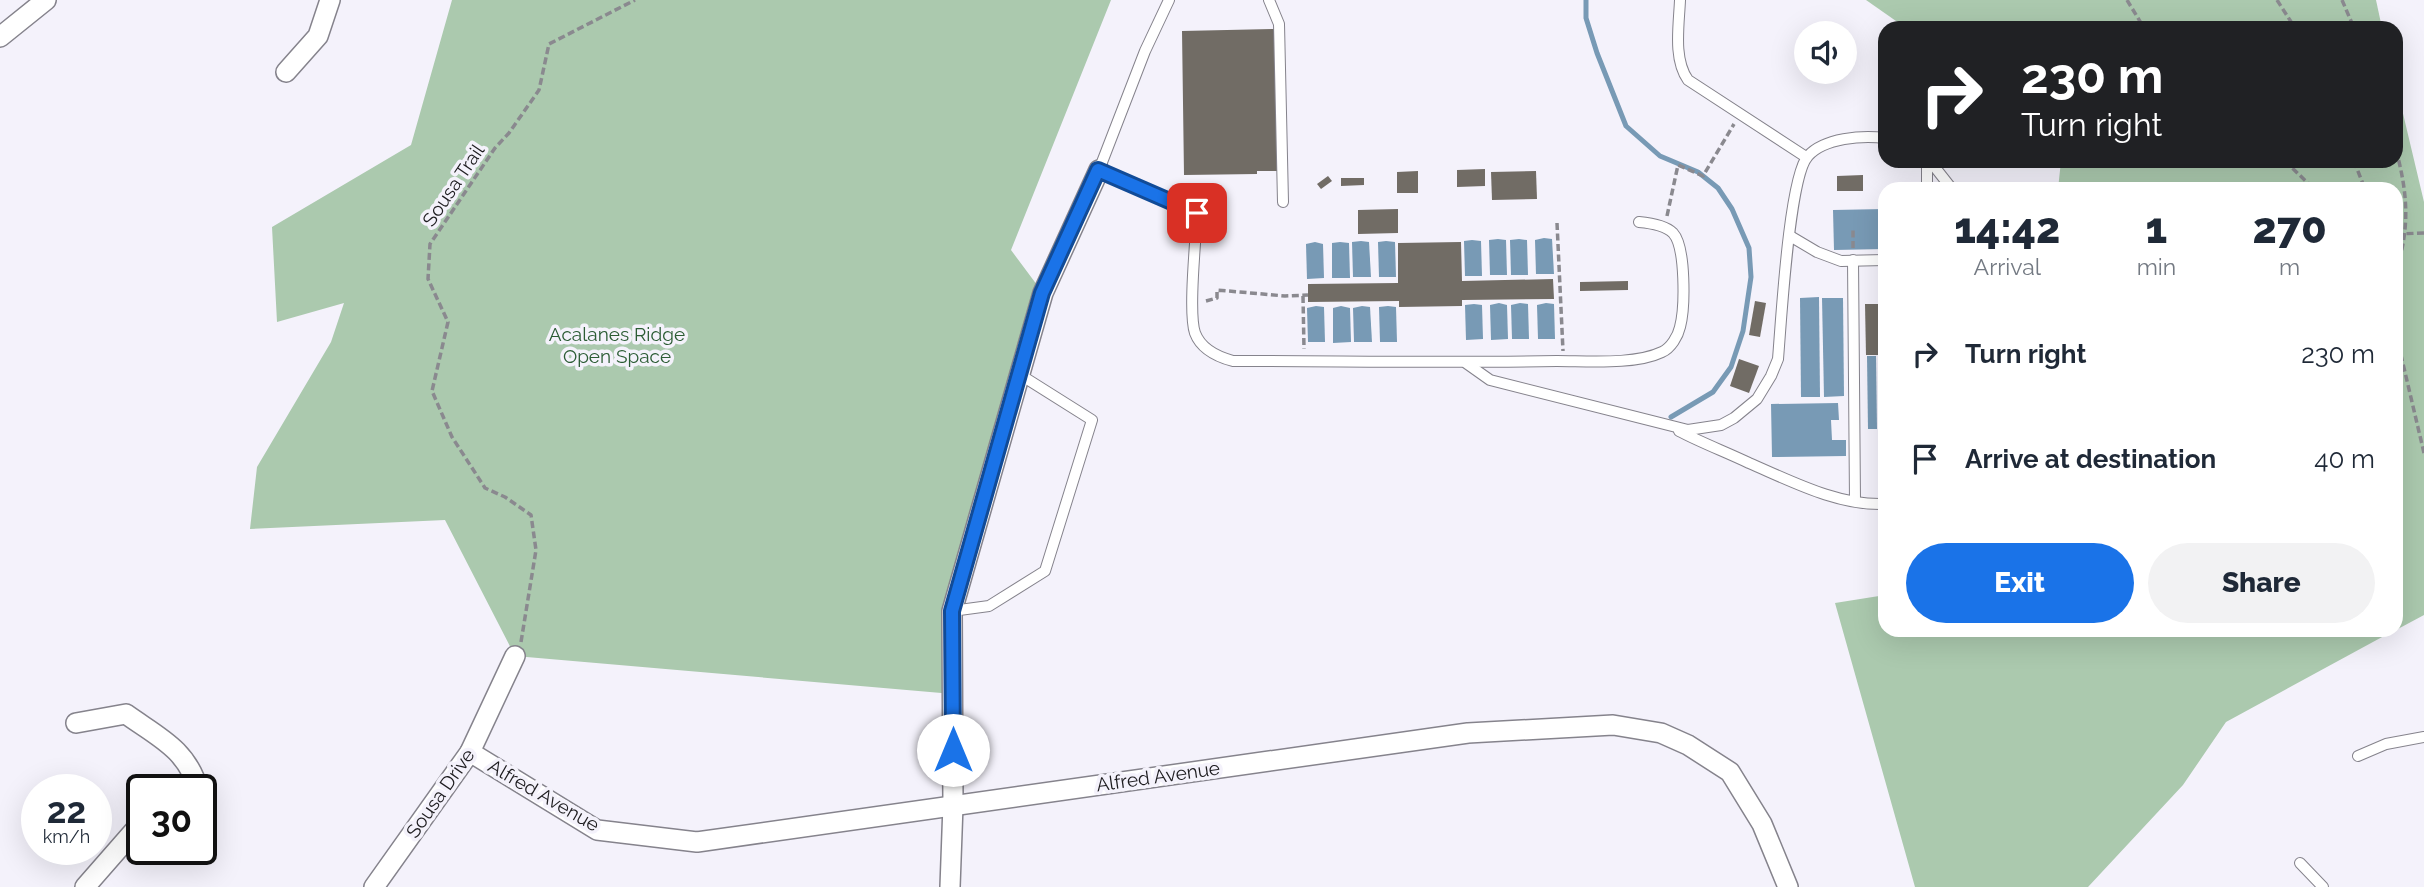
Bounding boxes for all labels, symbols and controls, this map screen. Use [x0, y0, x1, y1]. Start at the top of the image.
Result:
map controls [1794, 21, 1857, 84]
button: sound [1794, 21, 1857, 84]
text: 230 m [2021, 47, 2163, 104]
icon: right [1906, 49, 1997, 140]
text: Turn right [2021, 106, 2162, 143]
street label: Sousa Trail [418, 139, 489, 230]
pin [1167, 183, 1227, 243]
icon: arrive [1178, 194, 1216, 232]
text: 14:42 [1954, 204, 2060, 253]
text: 1 [2146, 204, 2167, 253]
text: 270 [2252, 204, 2327, 253]
text: Arrival [1974, 253, 2041, 280]
text: min [2137, 253, 2176, 280]
text: m [2279, 253, 2300, 280]
park label: Acalanes Ridge Open Space [549, 323, 685, 367]
icon: right [1906, 335, 1944, 373]
text: Turn right [1965, 339, 2086, 369]
text: 230 m [2301, 339, 2375, 369]
icon: arrive [1906, 440, 1944, 478]
text: Arrive at destination [1965, 444, 2216, 474]
text: 40 m [2314, 444, 2375, 474]
button: Exit [1906, 543, 2134, 623]
button: Share [2148, 543, 2375, 623]
position arrow [916, 713, 990, 787]
street label: Sousa Drive [401, 744, 479, 842]
street label: Alfred Avenue [485, 754, 603, 836]
street label: Alfred Avenue [1095, 756, 1221, 796]
speed limit sign: 30 [126, 774, 217, 865]
text: 22 [47, 790, 86, 831]
text: km/h [43, 826, 90, 847]

